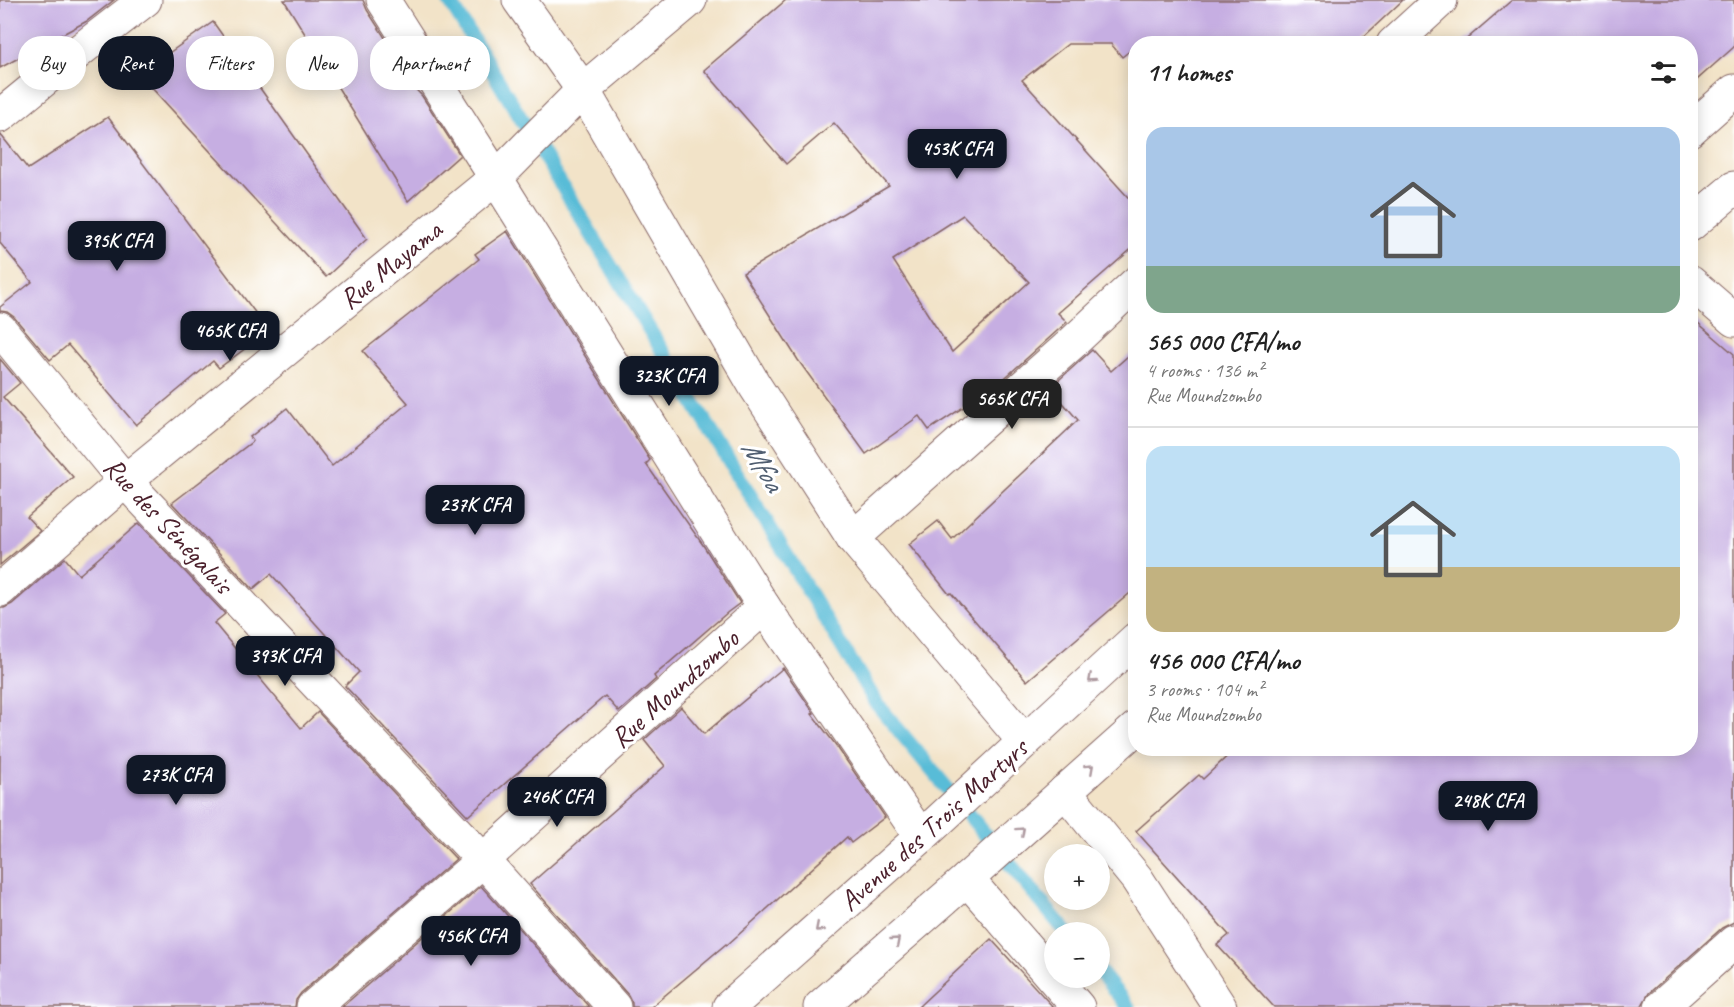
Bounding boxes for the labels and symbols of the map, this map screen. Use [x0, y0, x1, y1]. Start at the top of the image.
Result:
pin: 453K CFA [895, 129, 1019, 180]
street label: Rue Mayama [332, 211, 450, 316]
pin: 395K CFA [55, 221, 179, 272]
pin: 465K CFA [168, 311, 292, 362]
pin: 323K CFA [607, 356, 731, 407]
pin: 565K CFA [950, 379, 1074, 430]
water label: Mfoa [733, 432, 795, 500]
street label: Rue des Sénégalais [96, 450, 242, 603]
pin: 237K CFA [413, 485, 537, 536]
street label: Rue Moundzombo [603, 620, 747, 755]
pin: 393K CFA [223, 636, 347, 687]
one-way arrow [1089, 672, 1099, 683]
street label: Avenue des Trois Martyrs [832, 729, 1037, 918]
pin: 273K CFA [114, 755, 238, 806]
one-way arrow [1084, 764, 1094, 775]
pin: 246K CFA [495, 777, 619, 828]
pin: 248K CFA [1426, 781, 1550, 832]
one-way arrow [1014, 827, 1025, 838]
pin: 456K CFA [409, 916, 533, 967]
one-way arrow [815, 921, 826, 932]
one-way arrow [889, 937, 900, 948]

